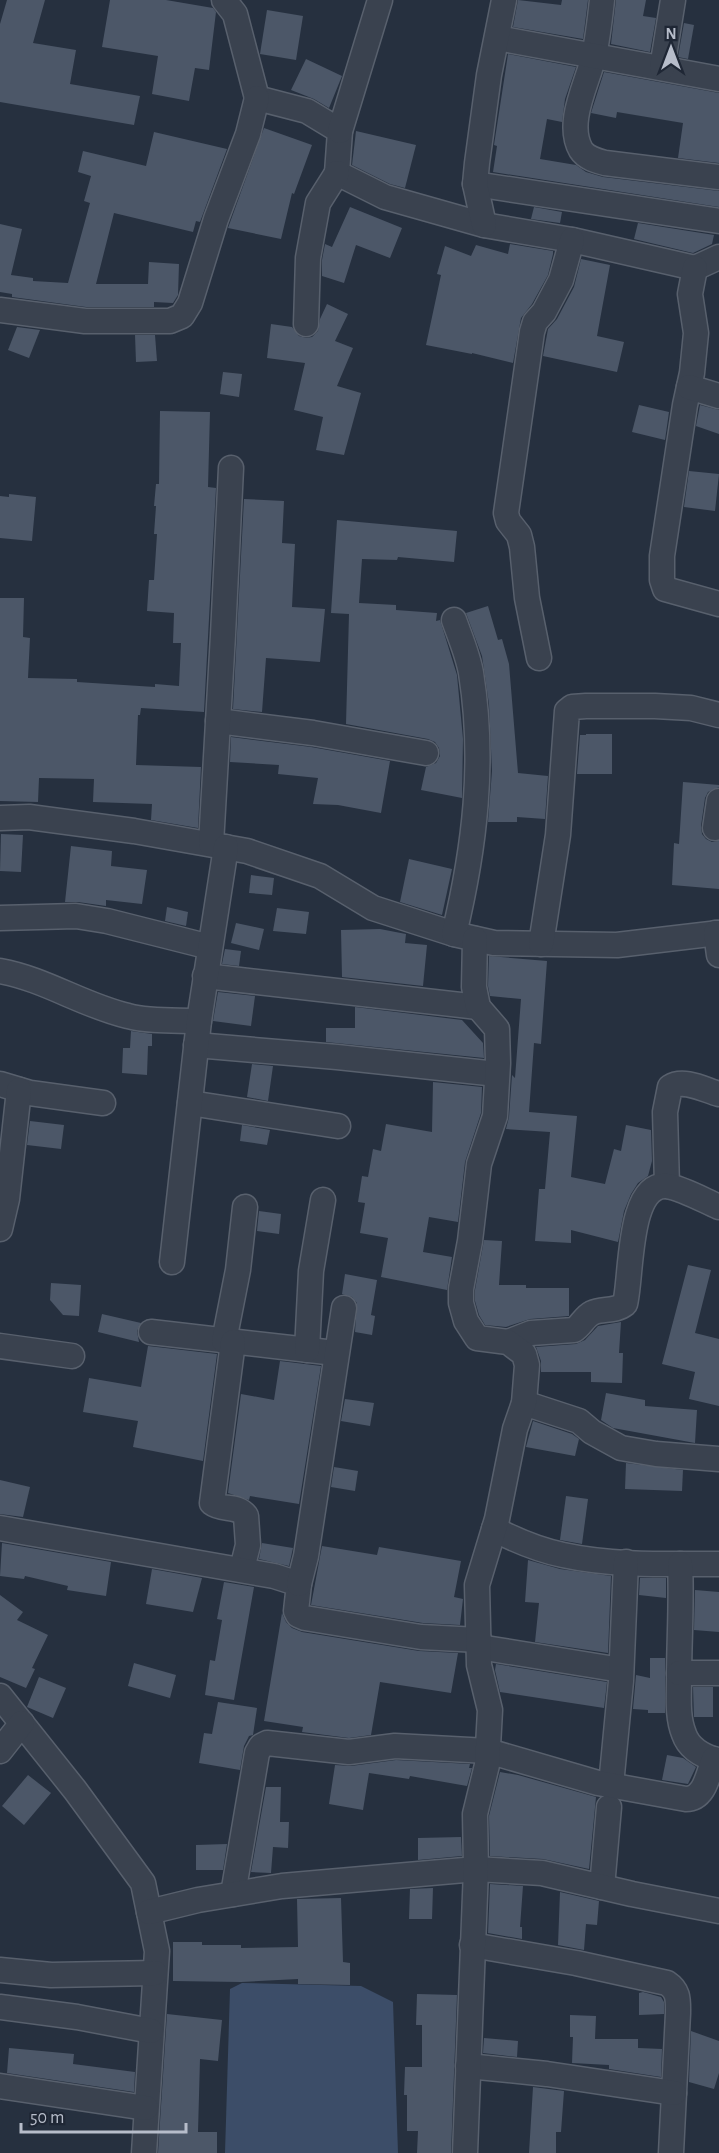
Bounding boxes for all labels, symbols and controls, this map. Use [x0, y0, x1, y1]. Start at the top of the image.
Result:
north arrow [641, 18, 701, 78]
text: N [665, 26, 677, 42]
scale bar [21, 2096, 186, 2134]
text: 50 m [30, 2109, 64, 2127]

